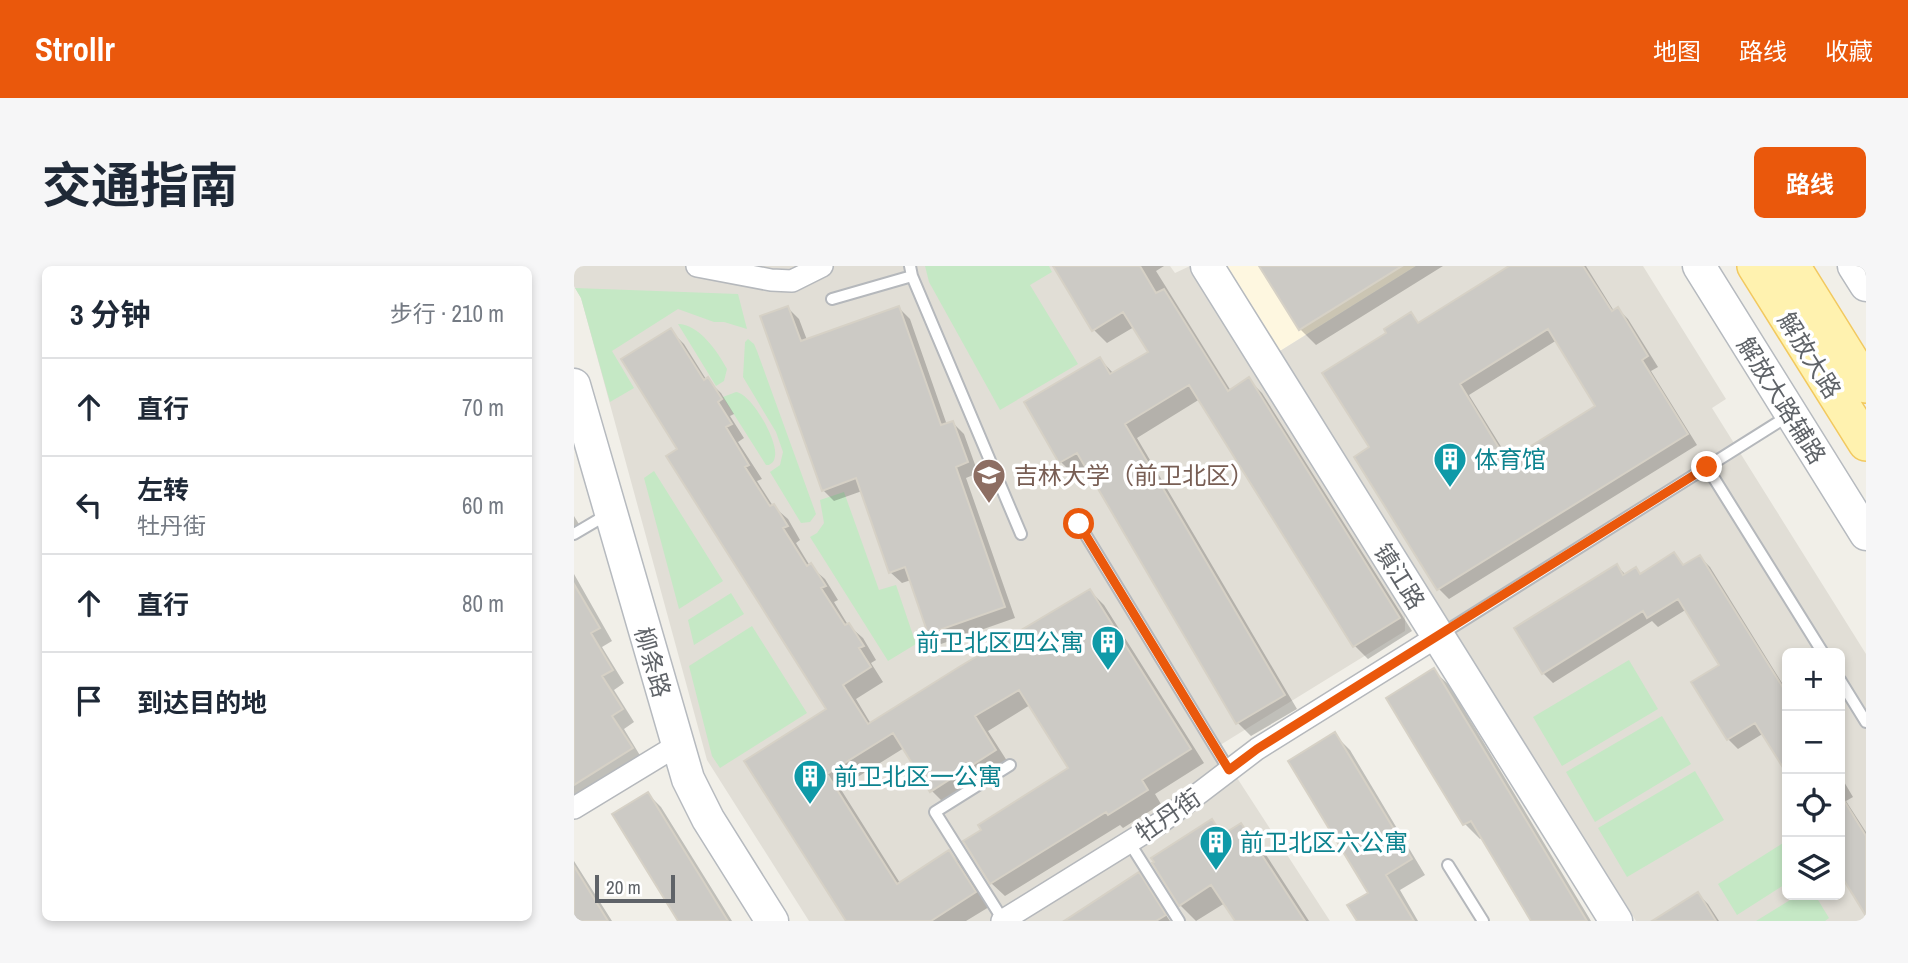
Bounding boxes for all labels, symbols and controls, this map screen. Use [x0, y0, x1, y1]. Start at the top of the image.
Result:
text: Strollr [35, 27, 115, 71]
text: 地图 [1653, 35, 1701, 67]
text: 路线 [1739, 35, 1787, 67]
text: 收藏 [1825, 35, 1873, 67]
button: 路线 [1754, 147, 1866, 218]
text: 交通指南 [42, 152, 238, 218]
text: 3 分钟 [70, 294, 151, 334]
text: 步行 · 210 m [390, 298, 504, 329]
street label: 解放大路 [1771, 306, 1849, 404]
street label: 解放大路辅路 [1730, 330, 1834, 470]
icon: ahead [70, 388, 108, 426]
text: 直行 [137, 391, 189, 426]
text: 70 m [462, 392, 504, 423]
building icon: 体育馆 [1431, 440, 1469, 489]
place label: 体育馆 [1474, 443, 1546, 475]
route end [1691, 451, 1722, 482]
school or university icon: 吉林大学（前卫北区） [970, 456, 1008, 505]
place label: 吉林大学（前卫北区） [1014, 459, 1254, 491]
text: 左转 [137, 472, 189, 507]
icon: left [70, 486, 108, 524]
text: 60 m [462, 490, 504, 521]
route start [1063, 508, 1094, 539]
text: 牡丹街 [137, 510, 206, 541]
street label: 镇江路 [1367, 537, 1433, 615]
icon: ahead [70, 584, 108, 622]
text: 直行 [137, 587, 189, 622]
text: 80 m [462, 588, 504, 619]
street label: 柳条路 [628, 623, 678, 701]
building icon: 前卫北区四公寓 [1089, 623, 1127, 672]
place label: 前卫北区四公寓 [916, 626, 1084, 658]
map controls [1782, 648, 1845, 900]
button: + [1782, 648, 1845, 711]
icon: arrive [70, 682, 108, 720]
text: 到达目的地 [137, 685, 267, 720]
button: − [1782, 711, 1845, 774]
building icon: 前卫北区一公寓 [791, 757, 829, 806]
place label: 前卫北区一公寓 [834, 760, 1002, 792]
button: locate [1782, 774, 1845, 837]
street label: 牡丹街 [1129, 781, 1207, 849]
building icon: 前卫北区六公寓 [1197, 823, 1235, 872]
place label: 前卫北区六公寓 [1240, 826, 1408, 858]
button: layers [1782, 837, 1845, 900]
scale bar [595, 872, 676, 904]
text: 20 m [606, 874, 641, 900]

